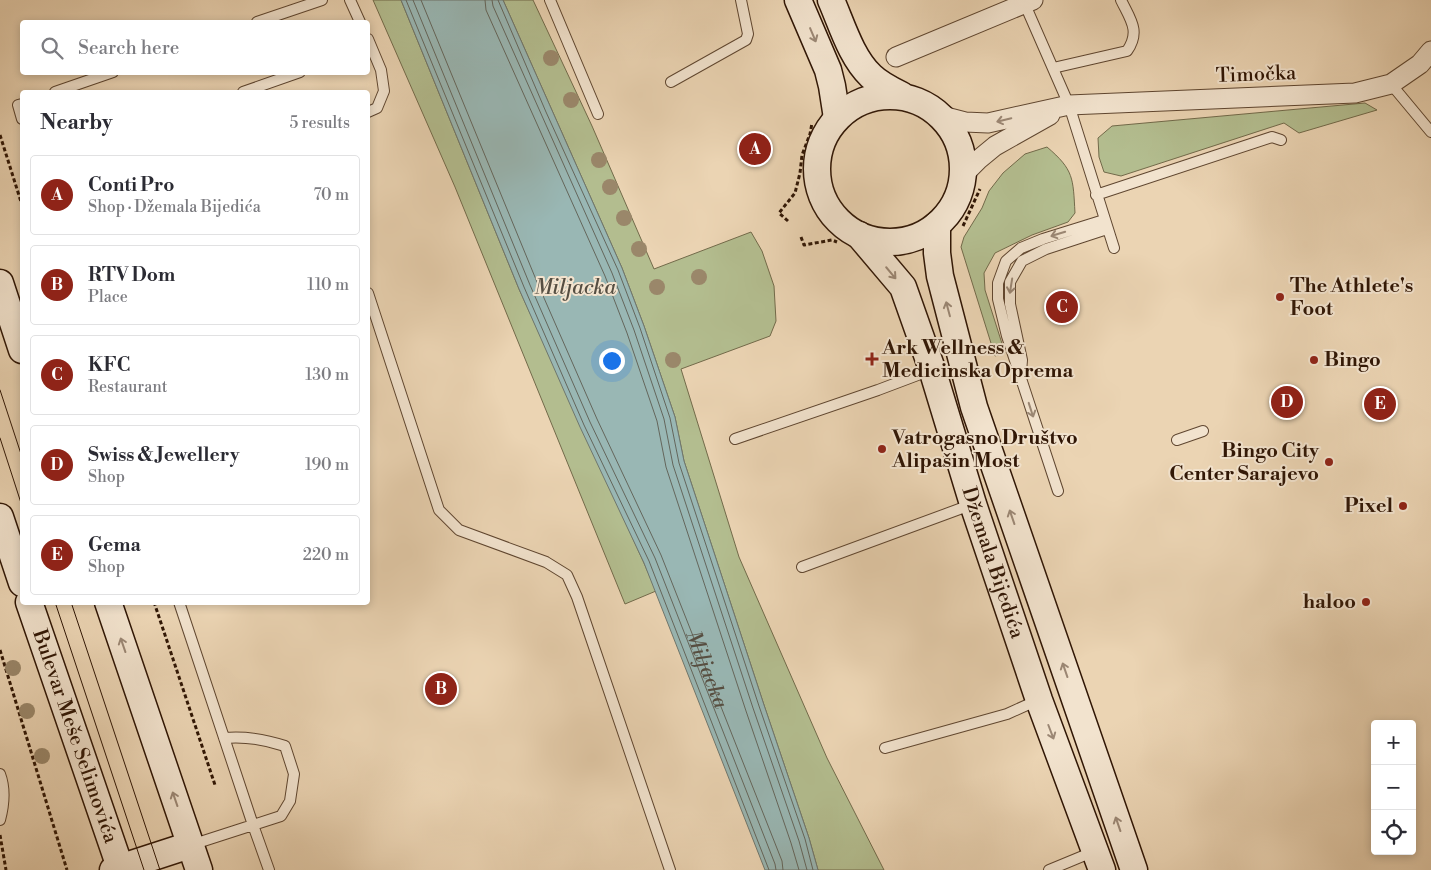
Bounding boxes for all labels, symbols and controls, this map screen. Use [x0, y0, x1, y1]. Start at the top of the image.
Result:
search box [20, 20, 370, 75]
one-way arrow [809, 27, 819, 42]
icon: search [38, 34, 66, 62]
text: Search here [78, 36, 179, 60]
street label: Timočka [1215, 61, 1298, 89]
text: Nearby [40, 110, 113, 136]
text: 5 results [289, 113, 350, 133]
one-way arrow [997, 116, 1013, 125]
pin: A [739, 130, 771, 168]
text: Conti Pro [88, 173, 174, 197]
text: A [51, 185, 63, 205]
text: 70 m [313, 185, 349, 205]
text: Shop · Džemala Bijedića [88, 197, 261, 217]
one-way arrow [1050, 230, 1066, 240]
text: RTV Dom [88, 263, 175, 287]
one-way arrow [885, 266, 896, 279]
place label: The Athlete's Foot [1290, 274, 1413, 322]
text: B [51, 275, 63, 295]
text: 110 m [307, 275, 349, 295]
water label: Miljacka [534, 275, 616, 301]
one-way arrow [1006, 277, 1016, 293]
text: Place [88, 287, 128, 307]
pin: C [1046, 288, 1078, 326]
marker: The Athlete's Foot [1274, 291, 1286, 303]
one-way arrow [943, 301, 952, 317]
place label: Ark Wellness & Medicinska Oprema [881, 336, 1074, 384]
your location [599, 348, 625, 374]
place label: Bingo [1324, 348, 1381, 373]
text: KFC [88, 353, 130, 377]
marker: Ark Wellness & Medicinska Oprema [866, 353, 878, 365]
marker: Bingo [1308, 354, 1320, 366]
text: C [51, 365, 63, 385]
text: 130 m [305, 365, 349, 385]
text: Restaurant [88, 377, 167, 397]
pin: D [1271, 383, 1303, 421]
pin: E [1364, 385, 1396, 423]
one-way arrow [1027, 402, 1037, 418]
place label: Vatrogasno Društvo Alipašin Most [891, 426, 1078, 474]
place label: Bingo City Center Sarajevo [1169, 439, 1320, 487]
text: Swiss & Jewellery [88, 443, 239, 467]
marker: Vatrogasno Društvo Alipašin Most [876, 443, 888, 455]
text: D [51, 455, 63, 475]
text: 190 m [305, 455, 349, 475]
marker: Bingo City Center Sarajevo [1323, 456, 1335, 468]
text: Shop [88, 467, 125, 487]
street label: Džemala Bijedića [956, 484, 1030, 642]
place label: Pixel [1344, 494, 1393, 519]
marker: Pixel [1397, 500, 1409, 512]
one-way arrow [1007, 510, 1016, 525]
text: Gema [88, 533, 141, 557]
text: E [51, 545, 63, 565]
text: 220 m [303, 545, 349, 565]
text: Shop [88, 557, 125, 577]
place label: haloo [1303, 590, 1356, 615]
marker: haloo [1360, 596, 1372, 608]
street label: Bulevar Meše Selimovića [27, 625, 124, 847]
water label: Miljacka [679, 627, 734, 713]
one-way arrow [117, 637, 127, 653]
one-way arrow [1060, 663, 1069, 679]
pin: B [425, 670, 457, 708]
map controls [1371, 720, 1416, 855]
button: + [1371, 720, 1416, 765]
one-way arrow [1047, 724, 1056, 740]
button: − [1371, 765, 1416, 810]
one-way arrow [169, 791, 179, 807]
button: locate [1371, 810, 1416, 855]
one-way arrow [1113, 816, 1123, 832]

